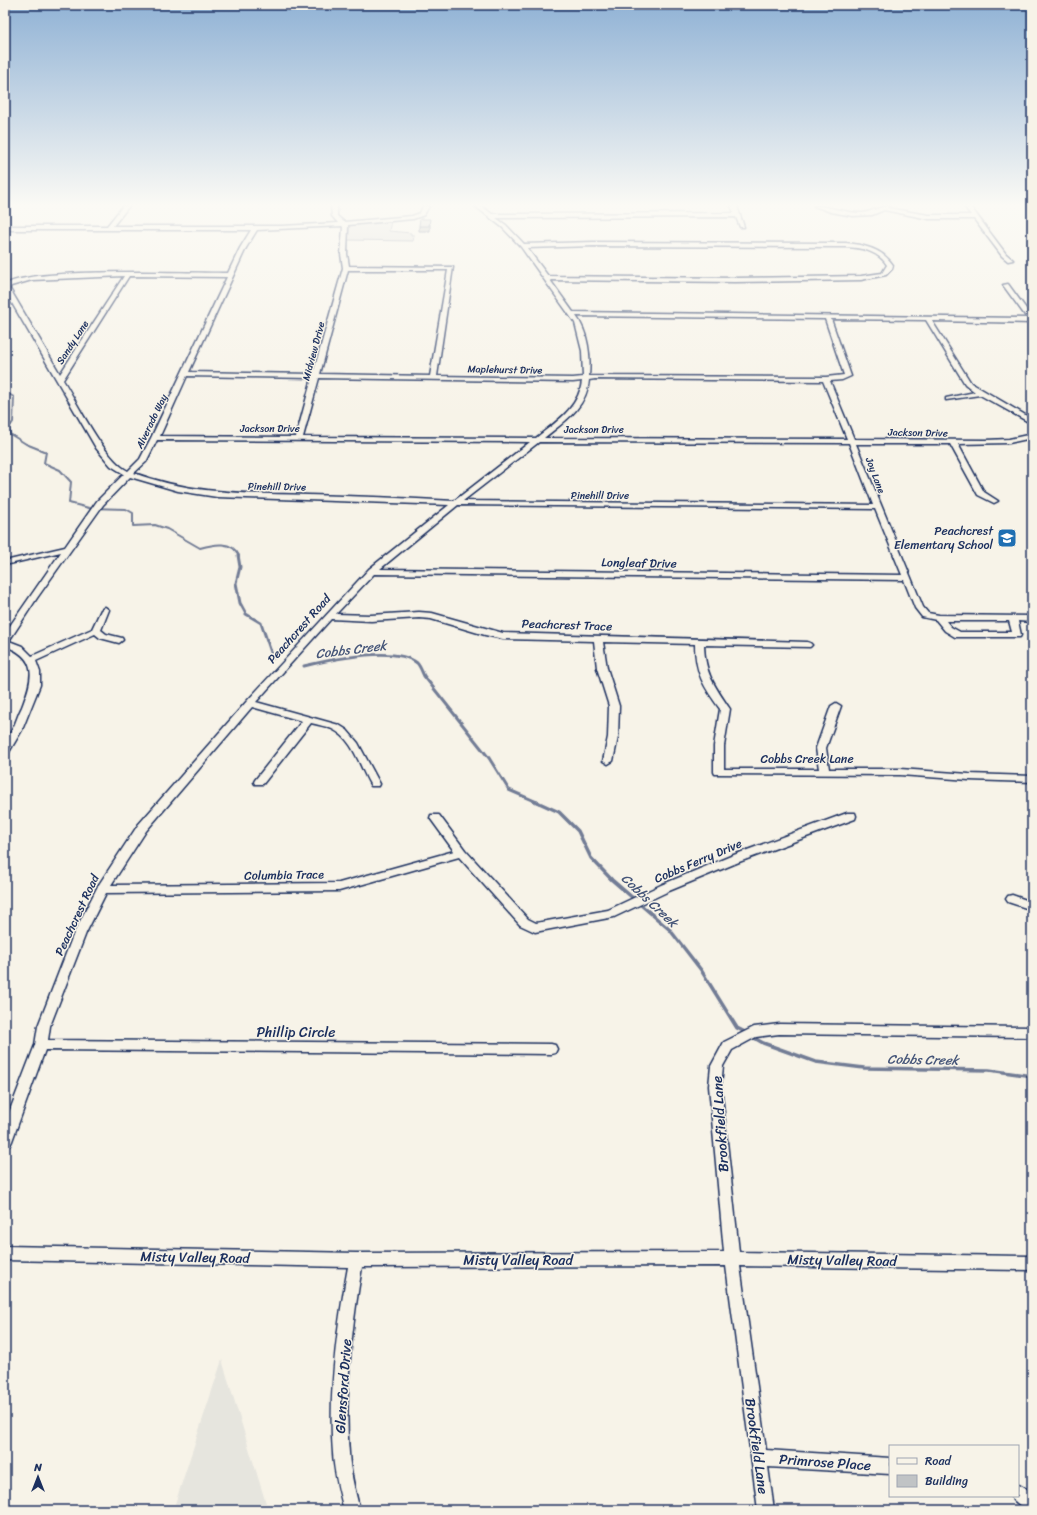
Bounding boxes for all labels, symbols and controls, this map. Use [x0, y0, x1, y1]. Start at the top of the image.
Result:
street label: Sandy Lane [52, 317, 94, 368]
street label: Midview Drive [297, 320, 330, 383]
street label: Maplehurst Drive [467, 360, 543, 380]
street label: Alverado Way [130, 390, 173, 453]
street label: Jackson Drive [239, 420, 300, 438]
street label: Jackson Drive [563, 421, 624, 439]
street label: Jackson Drive [887, 423, 948, 443]
street label: Joy Lane [860, 454, 890, 496]
street label: Pinehill Drive [248, 477, 306, 497]
street label: Pinehill Drive [571, 487, 629, 505]
place label: Peachcrest Elementary School [894, 520, 994, 556]
school or university icon: Peachcrest Elementary School [996, 527, 1018, 549]
street label: Longleaf Drive [601, 551, 677, 575]
street label: Peachcrest Road [261, 588, 338, 669]
street label: Peachcrest Trace [521, 612, 613, 638]
water label: Cobbs Creek [314, 633, 390, 665]
street label: Cobbs Creek Lane [760, 748, 854, 770]
street label: Cobbs Ferry Drive [651, 833, 745, 889]
street label: Columbia Trace [244, 863, 324, 887]
water label: Cobbs Creek [616, 868, 685, 934]
street label: Peachcrest Road [49, 869, 106, 959]
street label: Phillip Circle [256, 1020, 336, 1045]
water label: Cobbs Creek [887, 1047, 961, 1072]
street label: Brookfield Lane [705, 1075, 736, 1173]
street label: Misty Valley Road [140, 1244, 252, 1271]
street label: Misty Valley Road [787, 1247, 899, 1274]
street label: Misty Valley Road [463, 1248, 574, 1273]
street label: Glensford Drive [328, 1338, 359, 1434]
street label: Brookfield Lane [737, 1397, 776, 1496]
legend [889, 1445, 1019, 1497]
street label: Primrose Place [778, 1447, 872, 1478]
text: Road [925, 1450, 952, 1472]
north arrow [18, 1457, 58, 1497]
text: N [33, 1458, 42, 1477]
text: Building [925, 1470, 968, 1492]

